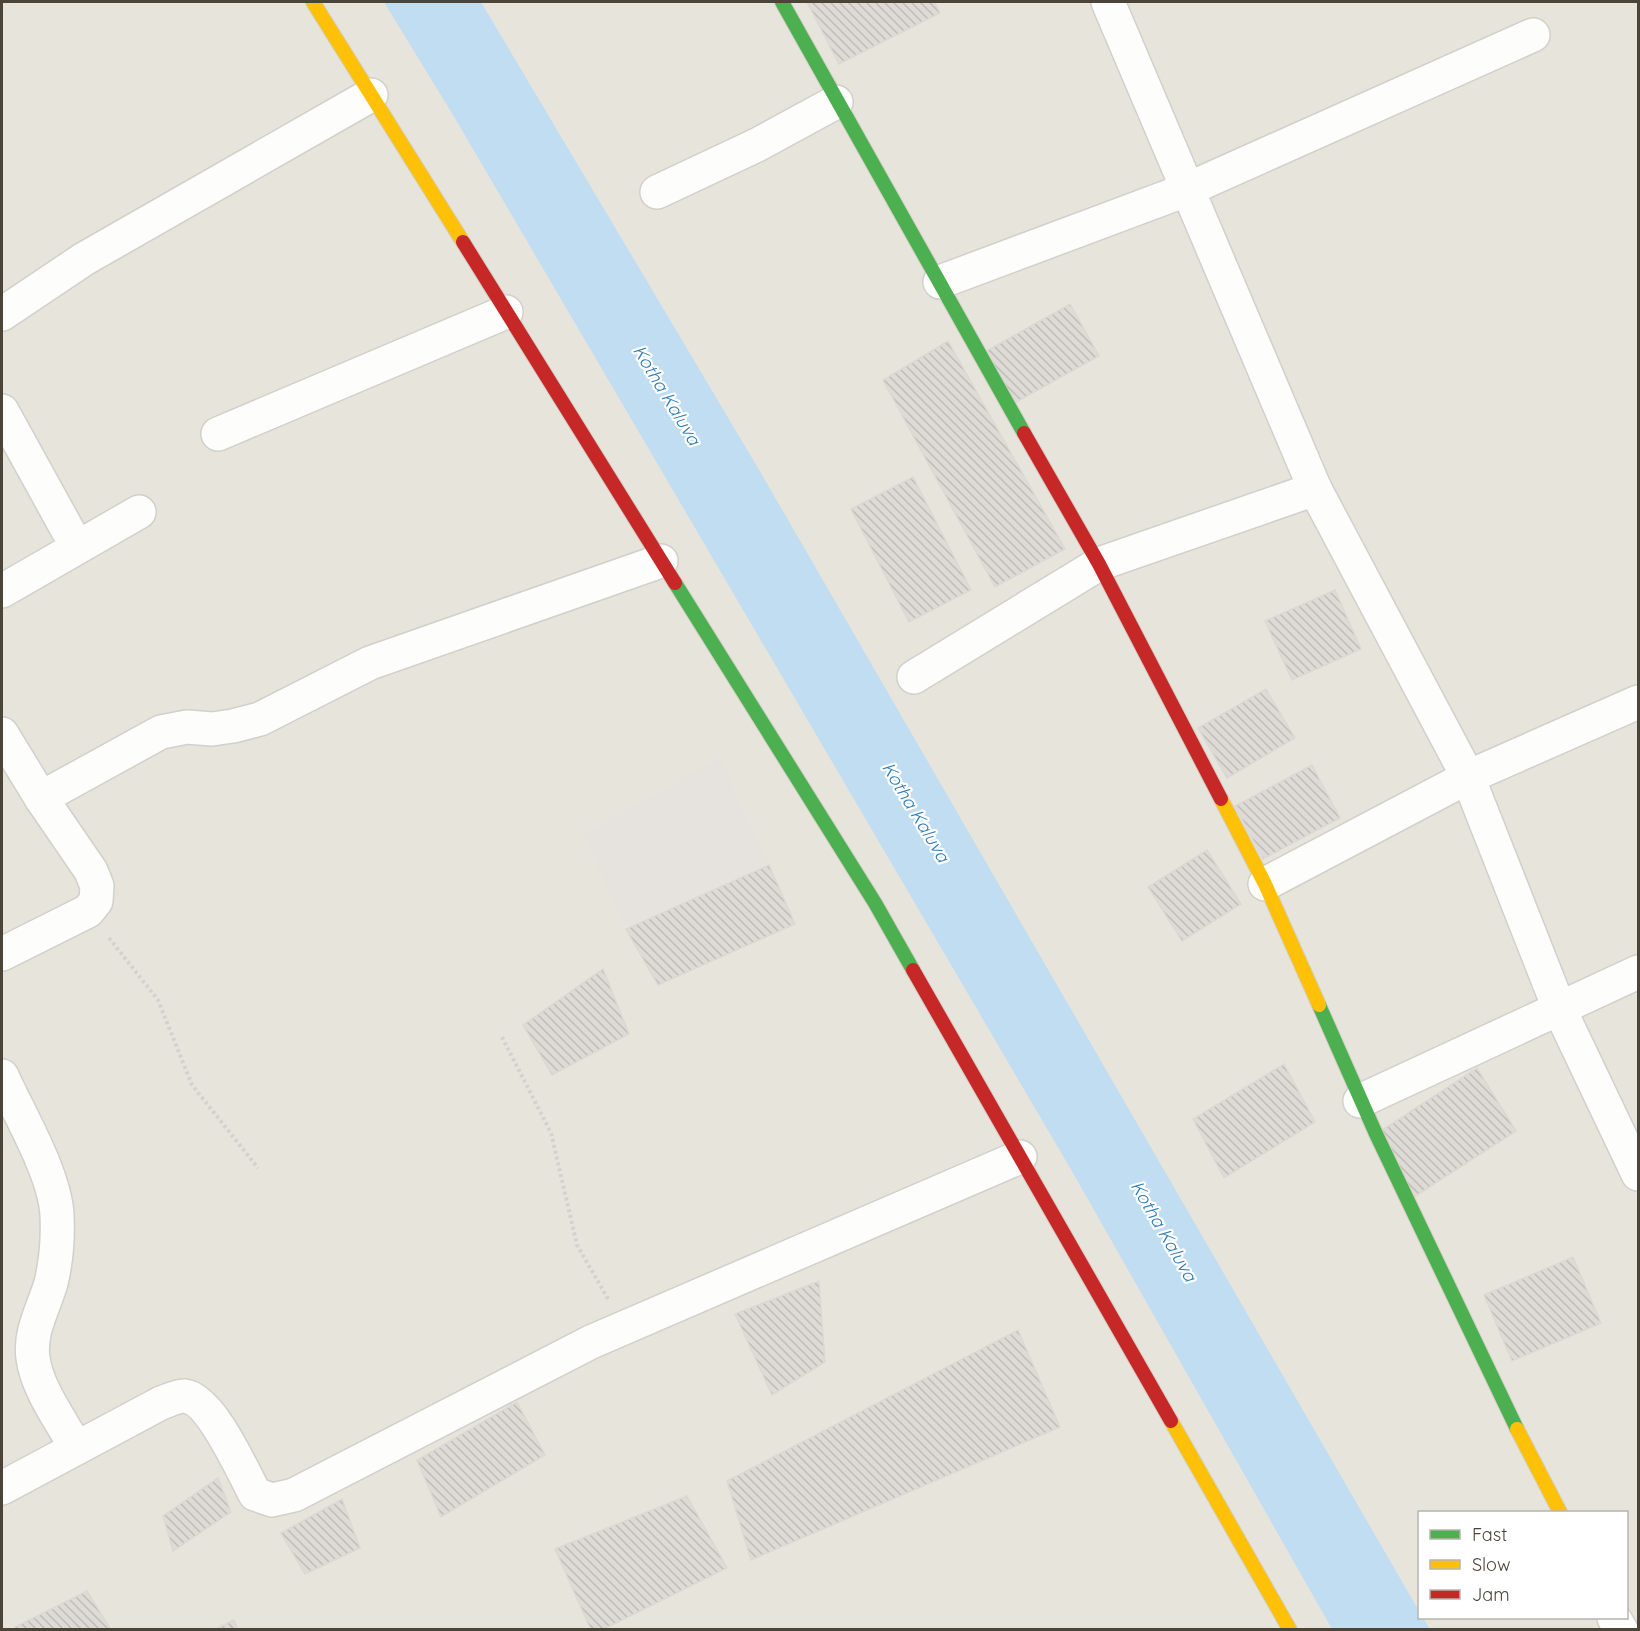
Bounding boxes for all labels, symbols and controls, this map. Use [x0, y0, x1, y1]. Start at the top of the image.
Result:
water label: Kotha Kaluva [628, 341, 706, 450]
water label: Kotha Kaluva [877, 758, 955, 867]
water label: Kotha Kaluva [1126, 1177, 1203, 1286]
legend [1418, 1511, 1628, 1619]
text: Fast [1472, 1523, 1507, 1546]
text: Slow [1472, 1553, 1510, 1576]
text: Jam [1472, 1583, 1510, 1606]

